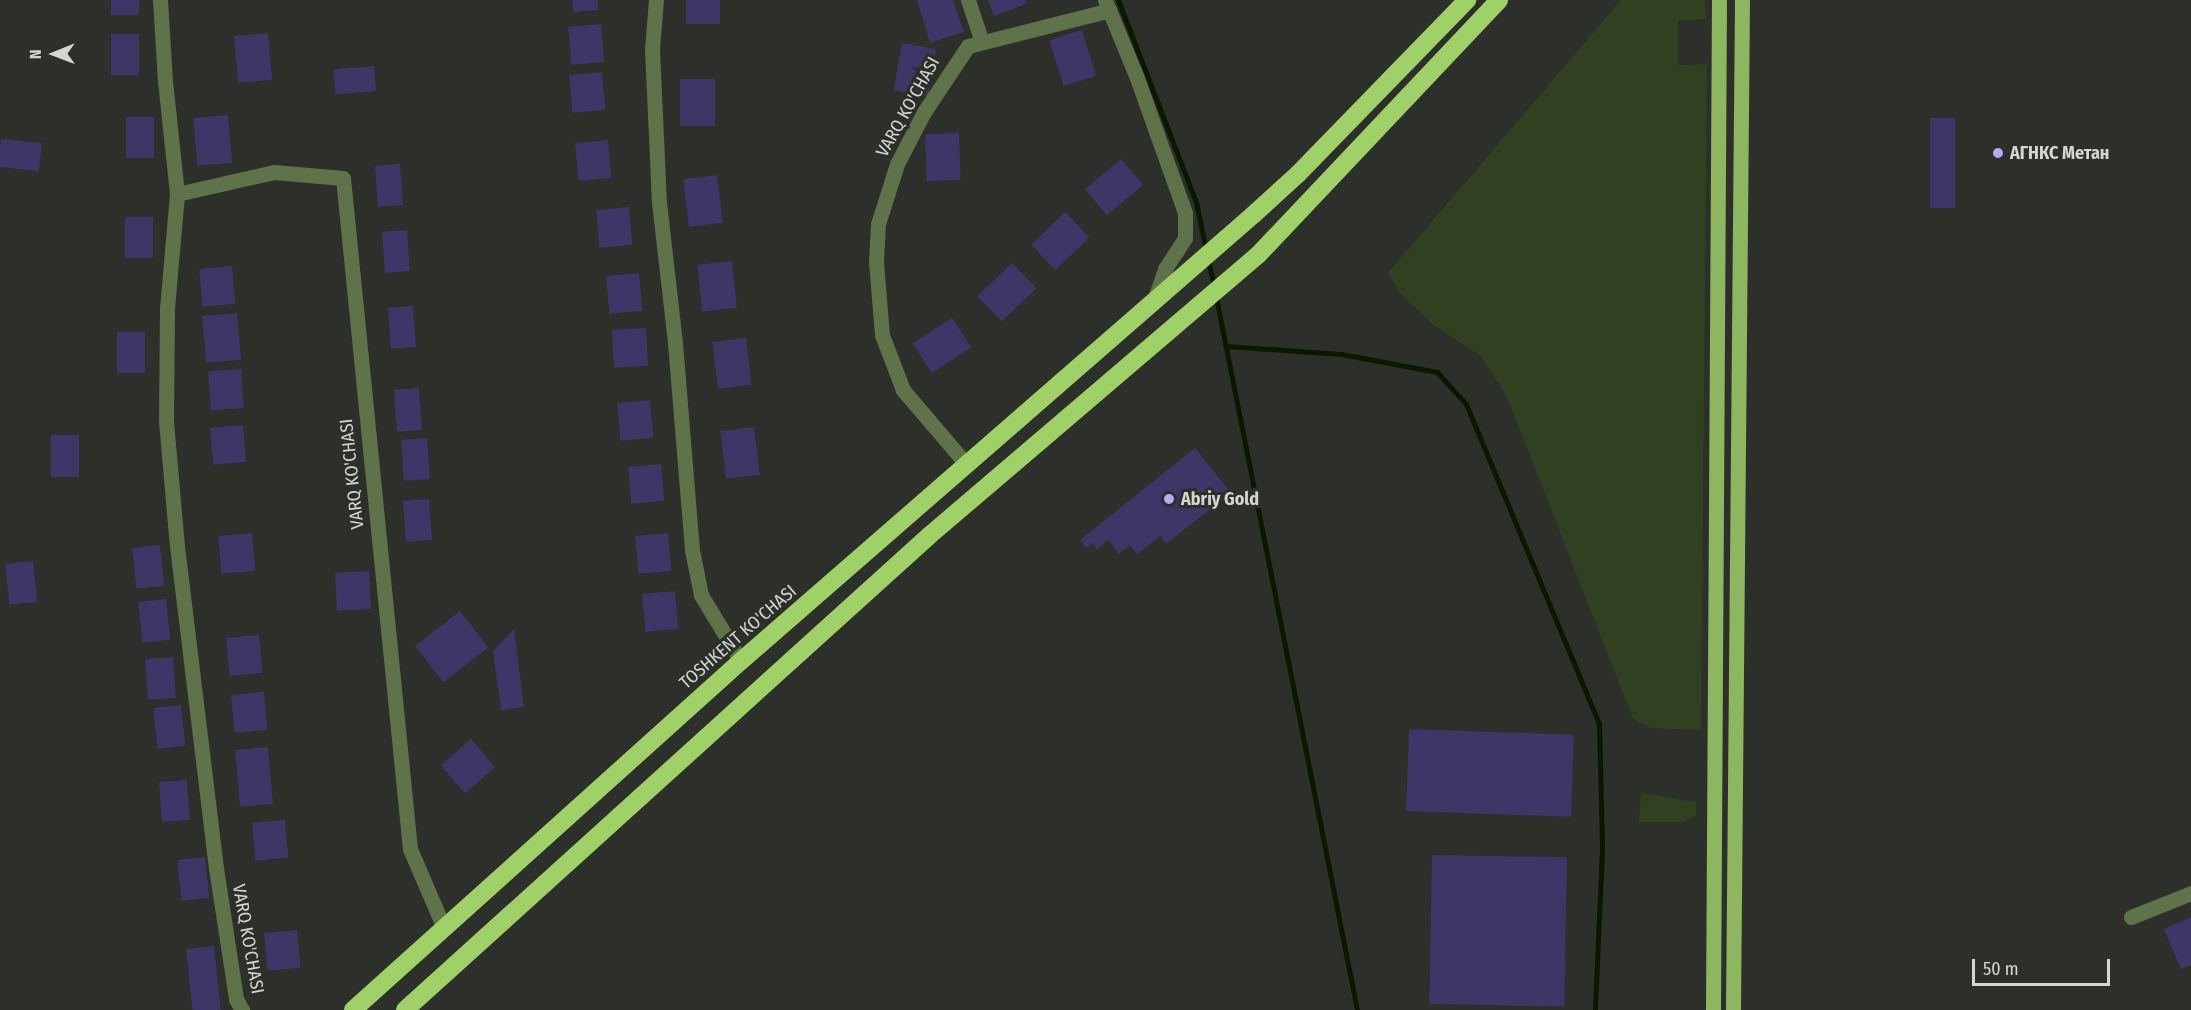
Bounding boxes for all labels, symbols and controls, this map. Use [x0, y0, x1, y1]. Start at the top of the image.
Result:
north arrow [24, 24, 84, 84]
text: N [26, 49, 45, 59]
street label: VARQ KO'CHASI [872, 53, 944, 161]
place label: АГНКС Метан [2010, 142, 2109, 164]
marker: АГНКС Метан [1991, 146, 2005, 160]
street label: VARQ KO'CHASI [335, 418, 369, 530]
place label: Abriy Gold [1181, 488, 1259, 510]
marker: Abriy Gold [1162, 492, 1176, 506]
street label: TOSHKENT KO'CHASI [675, 580, 801, 694]
street label: VARQ KO'CHASI [228, 883, 268, 995]
scale bar [1975, 947, 2113, 985]
text: 50 m [1983, 958, 2019, 980]

